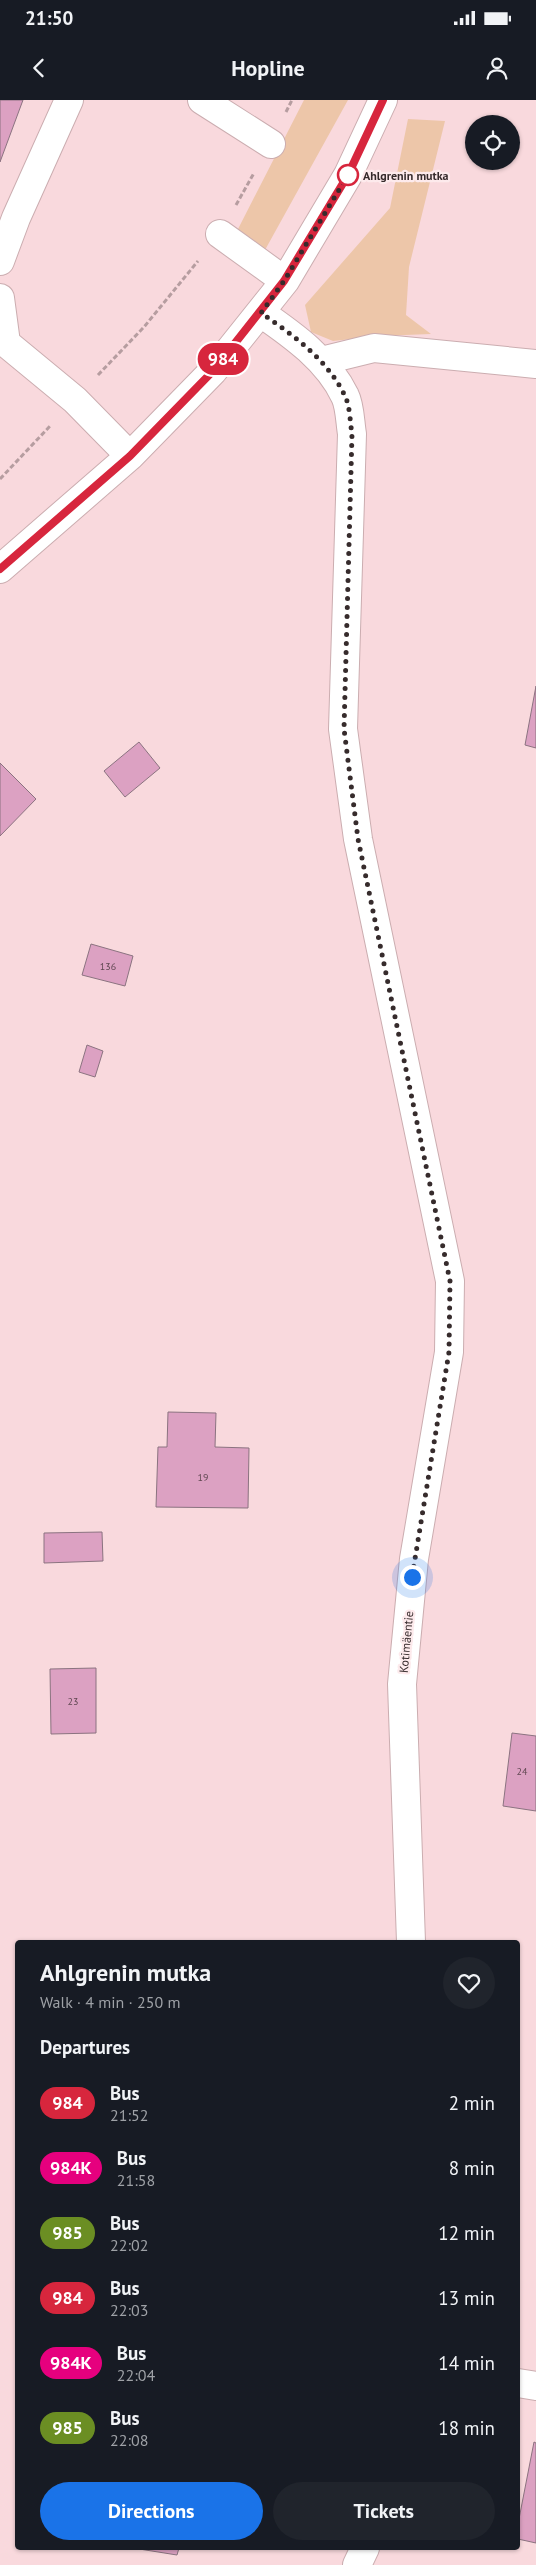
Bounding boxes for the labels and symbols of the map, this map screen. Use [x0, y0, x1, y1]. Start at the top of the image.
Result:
marker: Ahlgrenin mutka [337, 164, 359, 186]
place label: Ahlgrenin mutka [363, 168, 449, 183]
line badge: 984 [194, 343, 252, 375]
house number: 136 [100, 960, 116, 973]
house number: 19 [198, 1471, 208, 1484]
your location [400, 1565, 425, 1590]
street label: Kotimäentie [396, 1610, 416, 1674]
house number: 23 [68, 1695, 78, 1708]
house number: 24 [517, 1765, 528, 1778]

